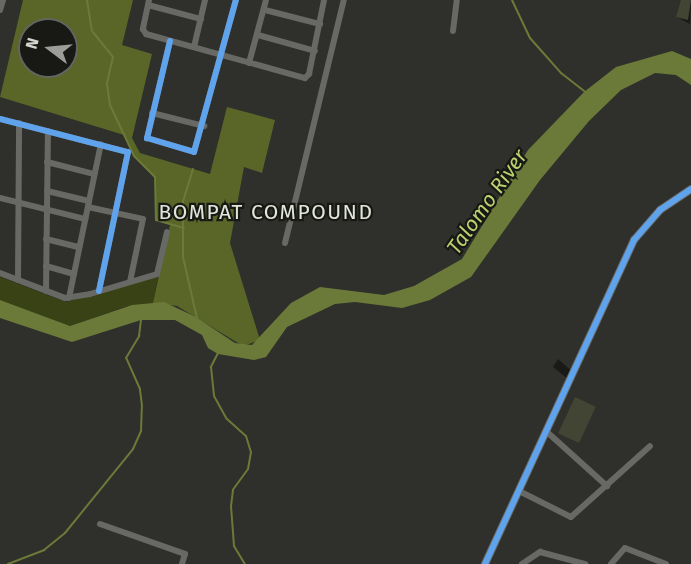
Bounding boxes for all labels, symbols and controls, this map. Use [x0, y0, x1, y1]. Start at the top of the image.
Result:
north arrow [18, 18, 78, 78]
text: N [22, 36, 43, 51]
water label: Talomo River [442, 145, 532, 259]
district label: BOMPAT COMPOUND [159, 199, 373, 225]

